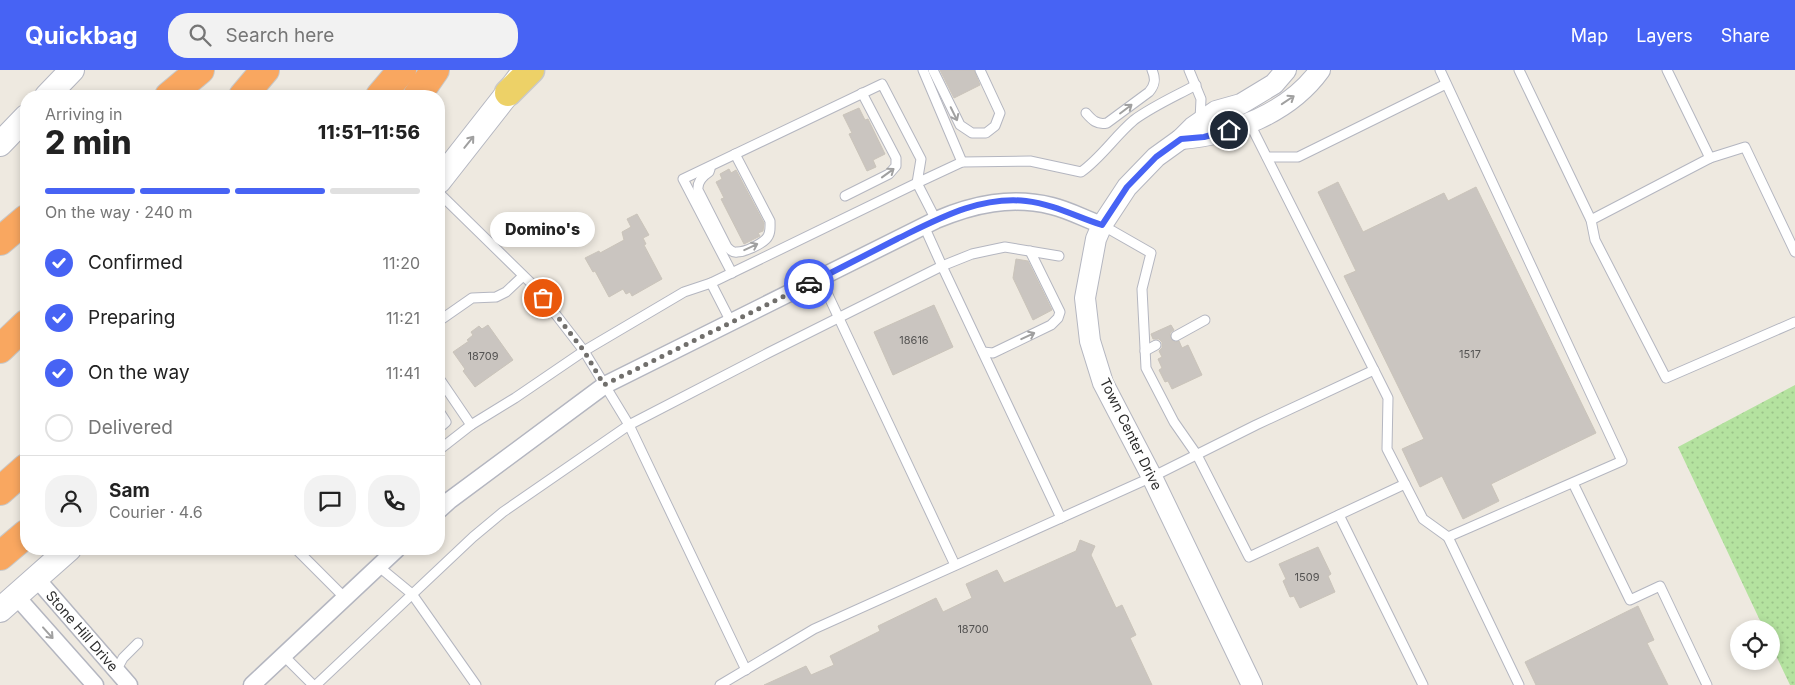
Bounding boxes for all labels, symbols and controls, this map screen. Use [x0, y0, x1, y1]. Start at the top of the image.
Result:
search box [168, 13, 518, 58]
text: Quickbag [25, 21, 138, 50]
icon: search [186, 21, 214, 49]
text: Search here [226, 24, 334, 47]
text: Map [1571, 25, 1608, 46]
text: Layers [1636, 25, 1693, 46]
text: Share [1721, 25, 1770, 46]
one-way arrow [1281, 95, 1295, 105]
text: Arriving in [45, 104, 122, 124]
one-way arrow [1119, 104, 1132, 115]
one-way arrow [950, 106, 959, 121]
pin [1208, 109, 1250, 151]
icon: home [1215, 116, 1243, 144]
text: 11:51–11:56 [318, 121, 420, 144]
text: 2 min [45, 123, 131, 162]
one-way arrow [464, 136, 475, 149]
one-way arrow [881, 168, 895, 178]
text: On the way · 240 m [45, 202, 193, 222]
callout: Domino's [490, 213, 596, 248]
text: Domino's [505, 219, 580, 239]
one-way arrow [743, 242, 758, 252]
icon: check [45, 249, 73, 277]
text: Confirmed [88, 251, 183, 274]
text: 11:20 [383, 253, 420, 273]
courier [784, 259, 834, 309]
icon: car [795, 270, 823, 298]
pin [522, 277, 564, 319]
icon: bag [529, 284, 557, 312]
icon: check [45, 304, 73, 332]
text: Preparing [88, 306, 175, 329]
text: 11:21 [386, 308, 420, 328]
one-way arrow [1020, 331, 1035, 340]
house number: 18616 [899, 333, 929, 347]
house number: 1517 [1459, 347, 1481, 361]
house number: 18709 [467, 349, 499, 363]
icon: check [45, 359, 73, 387]
text: On the way [88, 361, 190, 384]
text: 11:41 [386, 363, 420, 383]
street label: Town Center Drive [1097, 375, 1166, 493]
text: Delivered [88, 416, 173, 439]
button: person [45, 475, 97, 527]
button: chat [304, 475, 356, 527]
button: phone [368, 475, 420, 527]
text: Sam [109, 479, 150, 502]
text: Courier · 4.6 [109, 502, 203, 522]
house number: 1509 [1295, 570, 1320, 584]
street label: Stone Hill Drive [43, 587, 122, 675]
map controls [1730, 620, 1780, 670]
button: locate [1730, 620, 1780, 670]
house number: 18700 [957, 622, 989, 636]
one-way arrow [42, 626, 54, 639]

